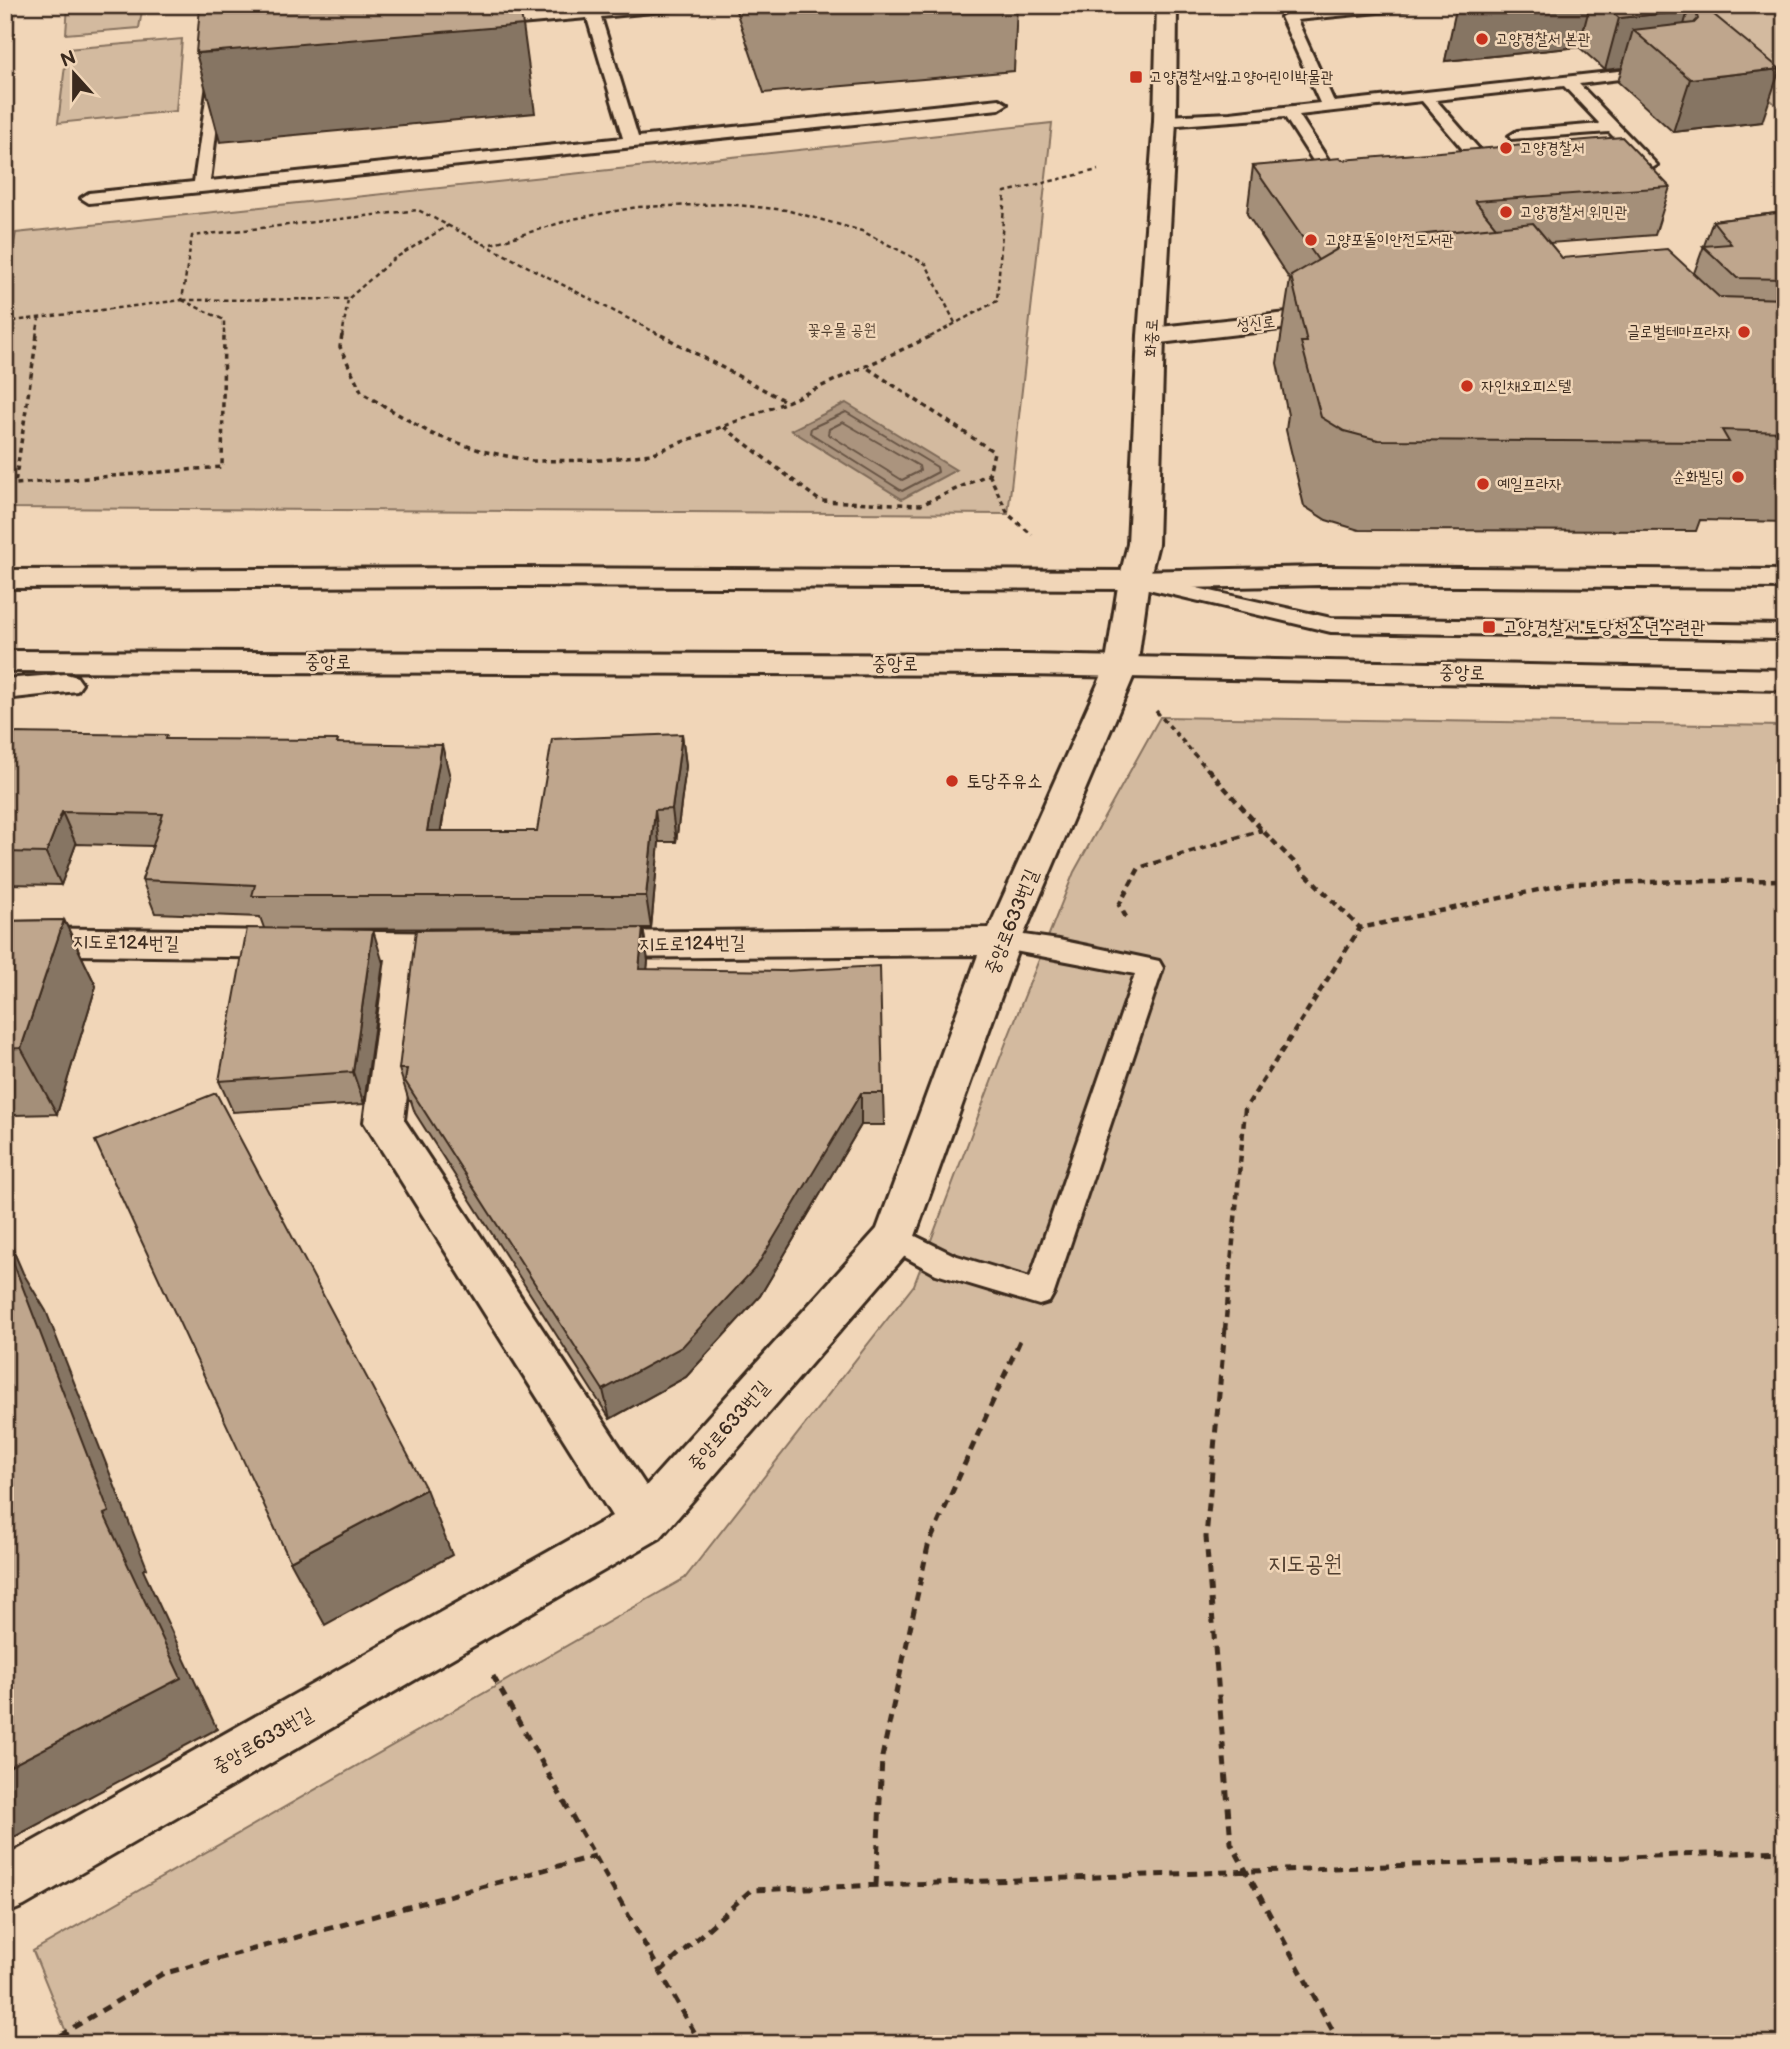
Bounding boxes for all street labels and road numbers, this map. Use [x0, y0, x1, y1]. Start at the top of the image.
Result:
street label: 성신로 [1236, 313, 1276, 335]
street label: 화중로 [1142, 318, 1162, 358]
street label: 중앙로 [305, 651, 351, 674]
street label: 중앙로 [872, 653, 918, 676]
street label: 중앙로 [1439, 661, 1485, 685]
street label: 중앙로633번길 [980, 866, 1044, 978]
street label: 지도로124번길 [73, 931, 179, 955]
street label: 지도로124번길 [639, 932, 745, 956]
street label: 중앙로633번길 [684, 1376, 774, 1476]
street label: 중앙로633번길 [209, 1703, 317, 1779]

